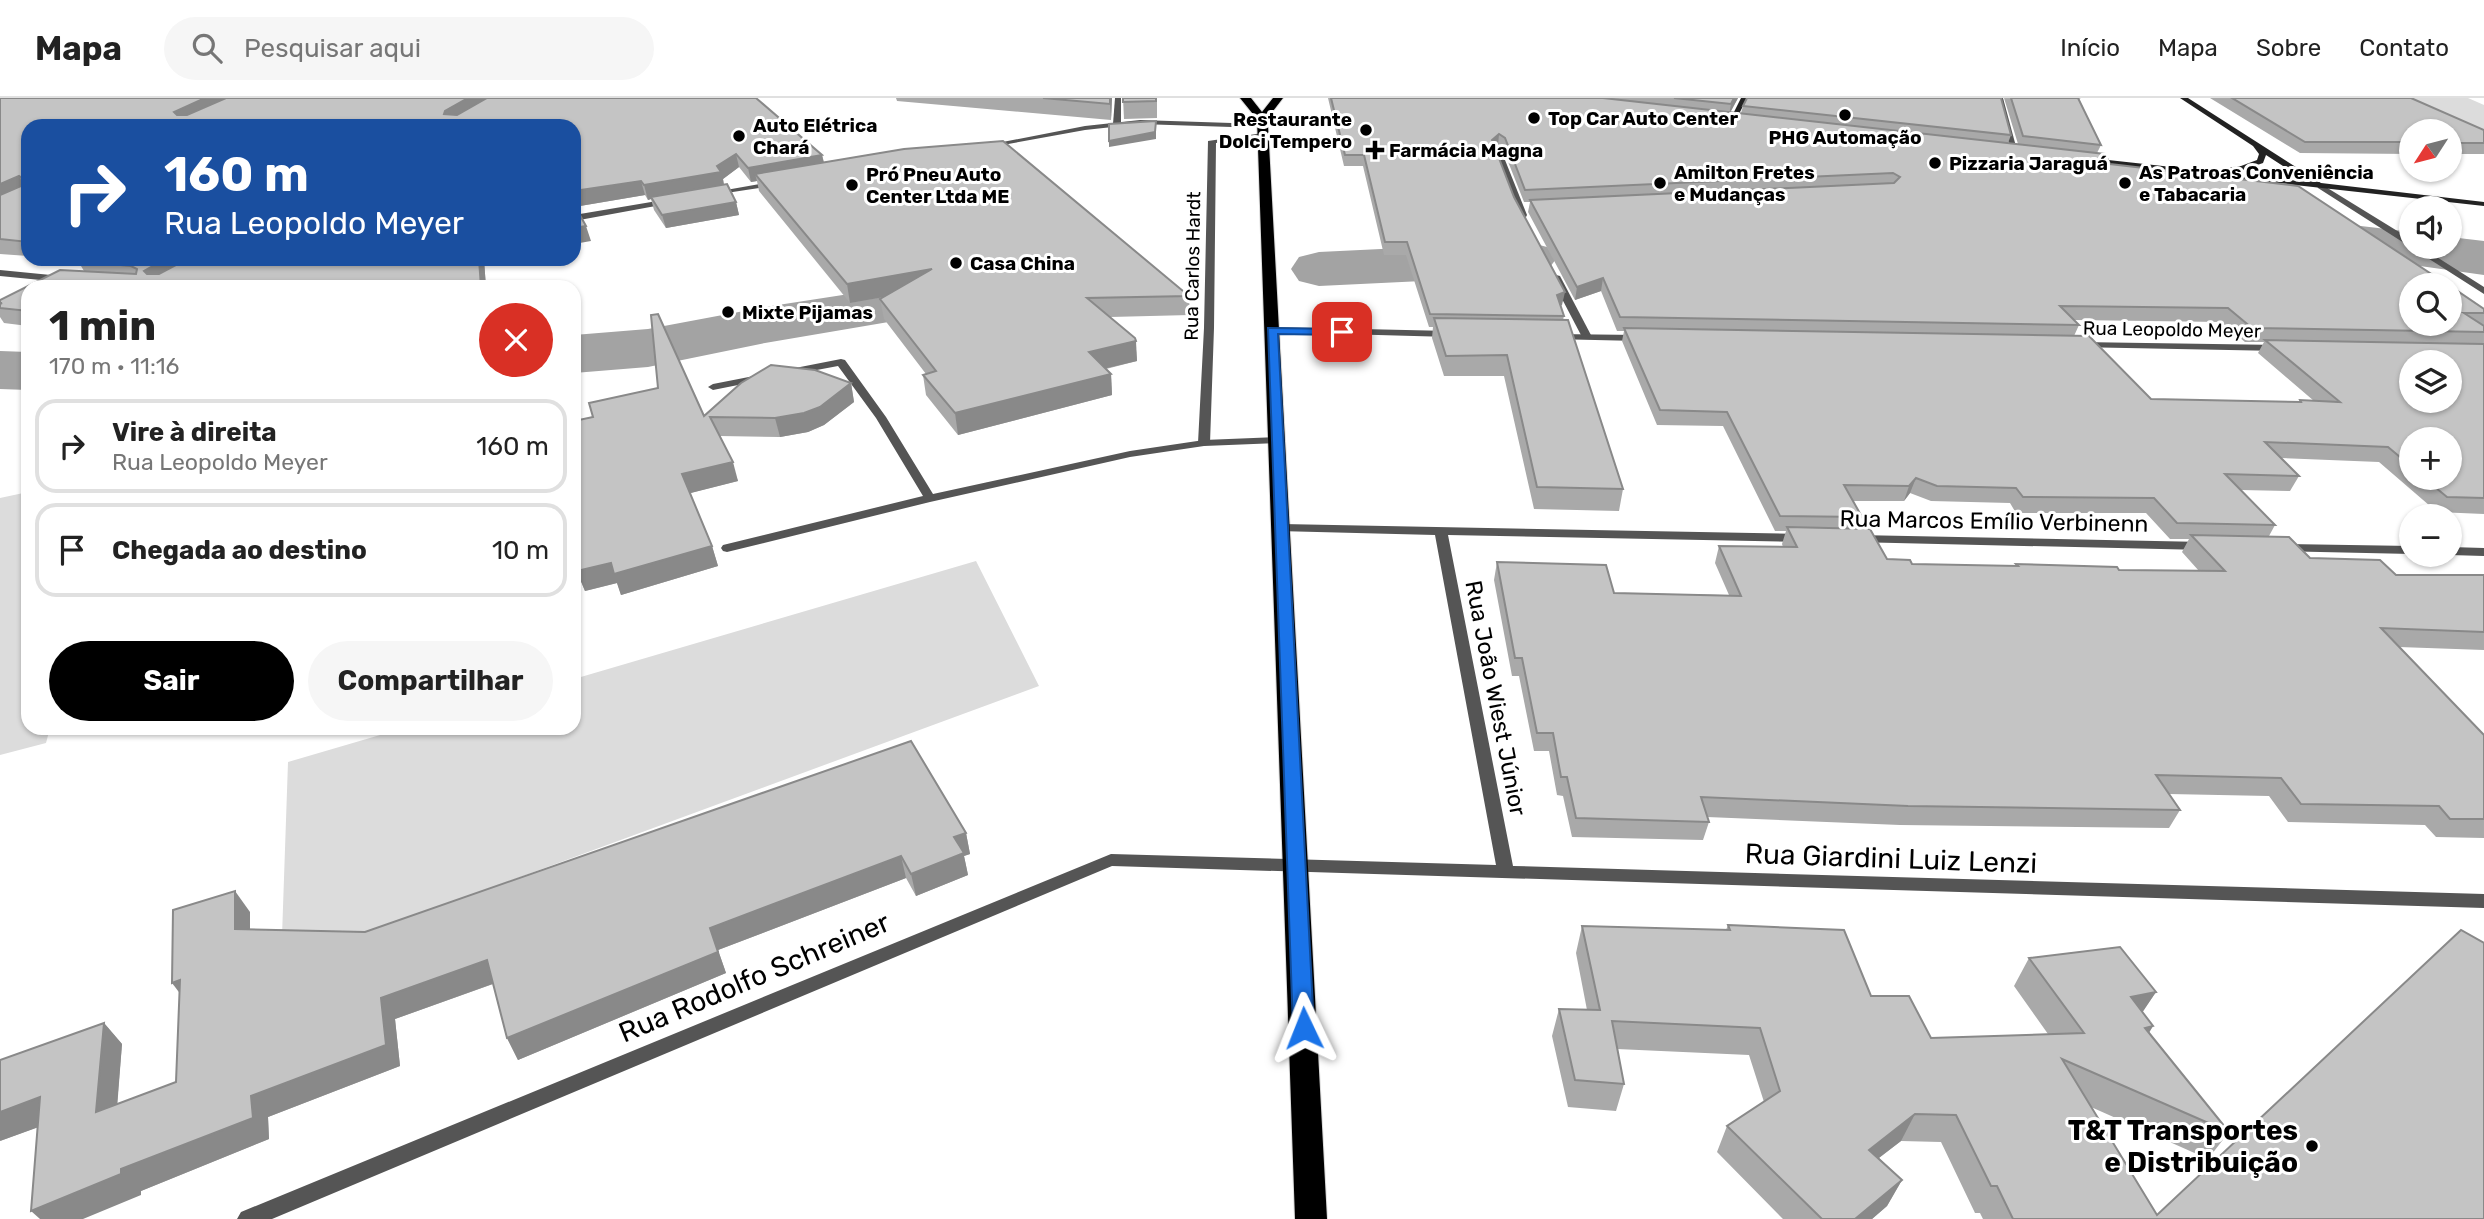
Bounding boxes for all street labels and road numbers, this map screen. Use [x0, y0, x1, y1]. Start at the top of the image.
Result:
street label: Rua Carlos Hardt [1180, 191, 1205, 341]
street label: Rua Leopoldo Meyer [2083, 316, 2262, 343]
street label: Rua Marcos Emílio Verbinenn [1839, 504, 2149, 538]
street label: Rua João Wiest Júnior [1459, 578, 1533, 818]
street label: Rua Giardini Luiz Lenzi [1744, 837, 2038, 880]
street label: Rua Rodolfo Schreiner [614, 905, 895, 1049]

